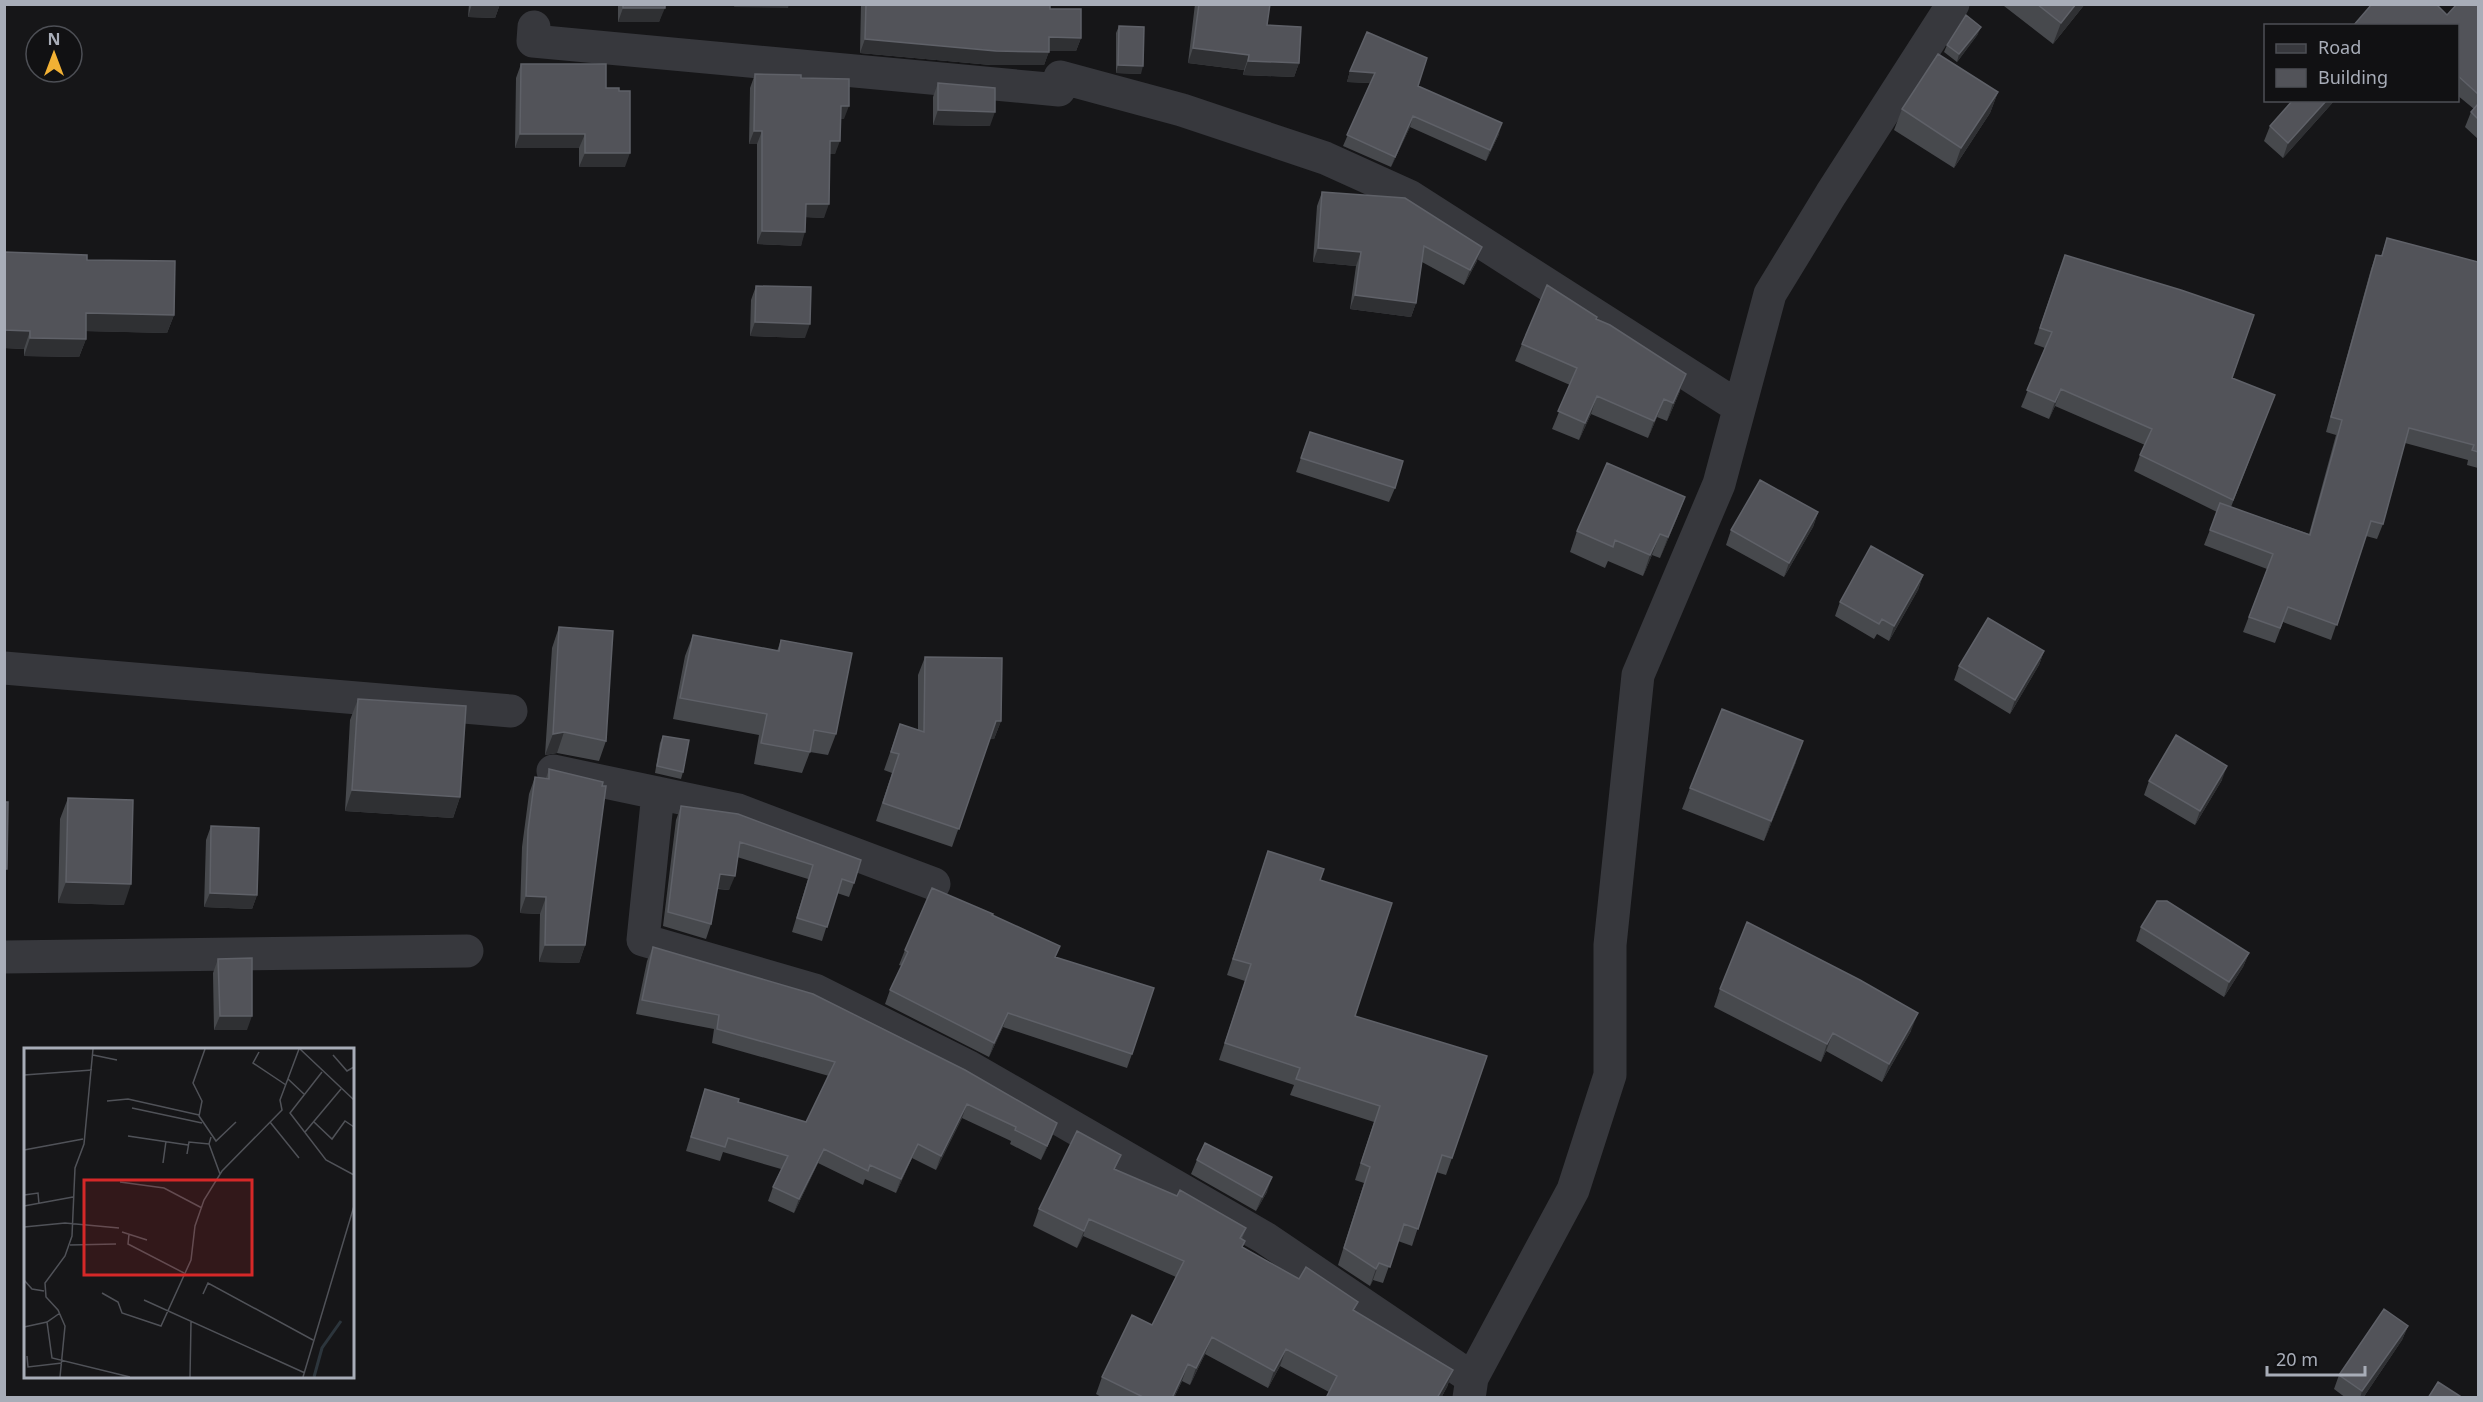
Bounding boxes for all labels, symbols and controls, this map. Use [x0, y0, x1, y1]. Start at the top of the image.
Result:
north arrow [24, 24, 84, 84]
legend [2264, 24, 2459, 102]
text: N [47, 28, 61, 50]
text: Road [2318, 35, 2361, 59]
text: Building [2318, 65, 2388, 89]
inset map [24, 1048, 354, 1378]
scale bar [2267, 1339, 2364, 1377]
text: 20 m [2276, 1347, 2318, 1371]

